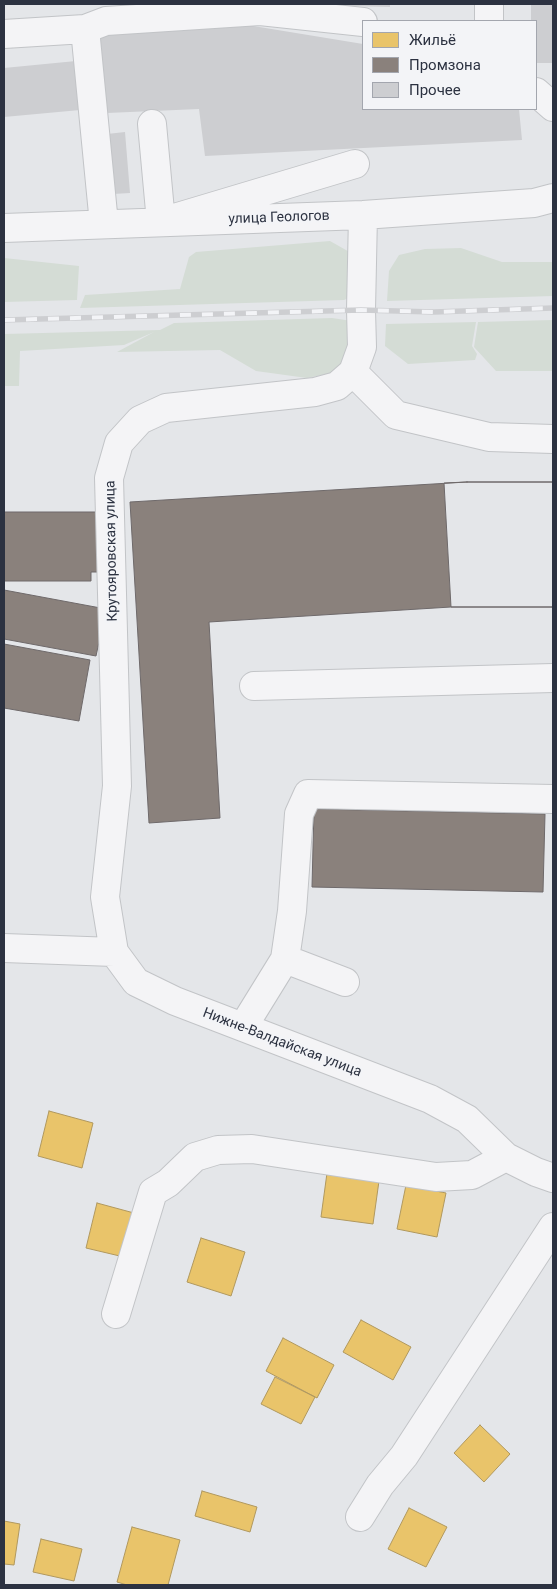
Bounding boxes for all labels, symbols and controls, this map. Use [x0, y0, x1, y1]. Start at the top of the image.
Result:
legend [362, 20, 537, 110]
text: Жильё [409, 31, 456, 49]
text: Промзона [409, 56, 481, 74]
text: Прочее [409, 81, 461, 99]
street label: улица Геологов [228, 208, 330, 228]
street label: Крутояровская улица [102, 480, 122, 622]
street label: Нижне-Валдайская улица [200, 1005, 364, 1081]

